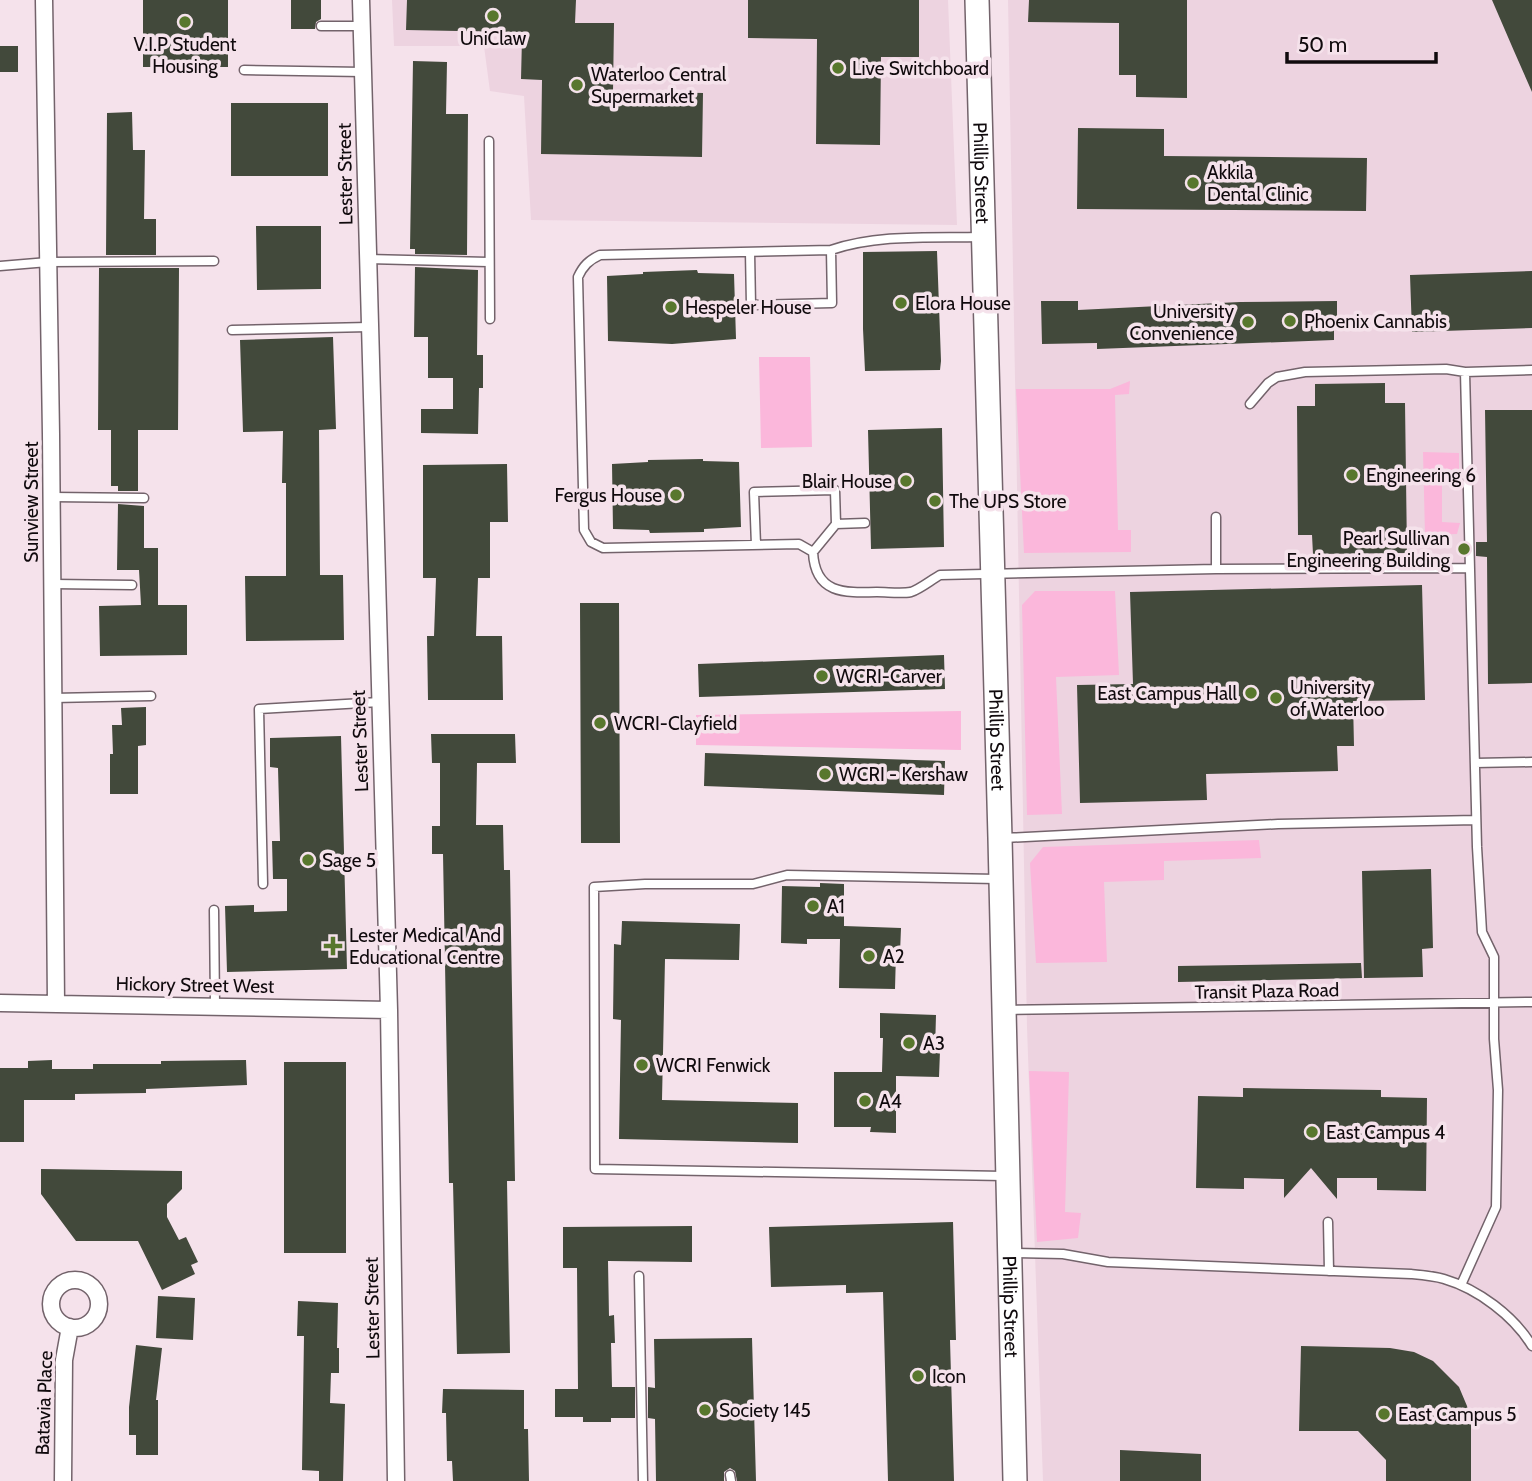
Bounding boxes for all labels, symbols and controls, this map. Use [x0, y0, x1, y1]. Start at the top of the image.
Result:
marker: UniClaw [485, 8, 501, 24]
marker: V.I.P Student Housing [177, 14, 193, 30]
scale bar [1287, 21, 1436, 65]
place label: UniClaw [460, 27, 527, 50]
text: 50 m [1298, 32, 1347, 57]
place label: V.I.P Student Housing [134, 33, 237, 78]
place label: Live Switchboard [852, 57, 989, 80]
marker: Live Switchboard [830, 60, 846, 76]
place label: Waterloo Central Supermarket [591, 63, 727, 108]
marker: Waterloo Central Supermarket [569, 77, 585, 93]
street label: Lester Street [333, 122, 357, 225]
street label: Phillip Street [969, 122, 995, 225]
place label: Akkila Dental Clinic [1207, 161, 1309, 206]
marker: Akkila Dental Clinic [1185, 175, 1201, 191]
place label: Elora House [915, 292, 1011, 315]
marker: Elora House [893, 295, 909, 311]
place label: Hespeler House [685, 296, 812, 319]
marker: Hespeler House [663, 299, 679, 315]
place label: University Convenience [1130, 300, 1234, 345]
place label: Phoenix Cannabis [1304, 310, 1447, 333]
marker: Phoenix Cannabis [1282, 313, 1298, 329]
marker: University Convenience [1240, 314, 1256, 330]
street label: Sunview Street [20, 441, 43, 563]
place label: Engineering 6 [1366, 464, 1476, 487]
marker: Engineering 6 [1344, 467, 1360, 483]
place label: Blair House [802, 470, 892, 493]
marker: Blair House [898, 473, 914, 489]
place label: Fergus House [555, 484, 662, 507]
marker: Fergus House [668, 487, 684, 503]
place label: The UPS Store [949, 490, 1067, 513]
marker: The UPS Store [927, 493, 943, 509]
place label: Pearl Sullivan Engineering Building [1286, 527, 1451, 572]
marker: Pearl Sullivan Engineering Building [1456, 541, 1472, 557]
place label: WCRI-Carver [836, 665, 942, 688]
marker: WCRI-Carver [814, 668, 830, 684]
place label: University of Waterloo [1290, 676, 1384, 721]
place label: East Campus Hall [1097, 682, 1238, 705]
marker: East Campus Hall [1243, 685, 1259, 701]
street label: Phillip Street [984, 688, 1010, 792]
street label: Lester Street [347, 689, 373, 792]
marker: University of Waterloo [1268, 690, 1284, 706]
place label: WCRI-Clayfield [614, 712, 737, 735]
marker: WCRI-Clayfield [592, 715, 608, 731]
place label: WCRI - Kershaw [839, 763, 968, 786]
marker: WCRI - Kershaw [817, 766, 833, 782]
place label: Sage 5 [322, 849, 376, 872]
marker: Sage 5 [300, 852, 316, 868]
place label: A1 [827, 895, 845, 918]
marker: A1 [805, 898, 821, 914]
place label: Lester Medical And Educational Centre [349, 924, 501, 969]
marker: Lester Medical And Educational Centre [323, 936, 343, 956]
place label: A2 [883, 945, 905, 968]
marker: A2 [861, 948, 877, 964]
street label: Hickory Street West [115, 972, 275, 998]
street label: Transit Plaza Road [1195, 978, 1339, 1004]
place label: A3 [923, 1032, 945, 1055]
marker: A3 [901, 1035, 917, 1051]
place label: WCRI Fenwick [656, 1054, 771, 1077]
marker: WCRI Fenwick [634, 1057, 650, 1073]
place label: A4 [879, 1090, 902, 1113]
marker: A4 [857, 1093, 873, 1109]
place label: East Campus 4 [1326, 1121, 1445, 1144]
marker: East Campus 4 [1304, 1124, 1320, 1140]
street label: Phillip Street [998, 1255, 1024, 1358]
street label: Lester Street [360, 1256, 384, 1359]
street label: Batavia Place [31, 1350, 57, 1456]
place label: Icon [932, 1365, 966, 1388]
marker: Icon [910, 1368, 926, 1384]
place label: Society 145 [719, 1399, 811, 1422]
marker: Society 145 [697, 1402, 713, 1418]
place label: East Campus 5 [1398, 1403, 1517, 1426]
marker: East Campus 5 [1376, 1406, 1392, 1422]

